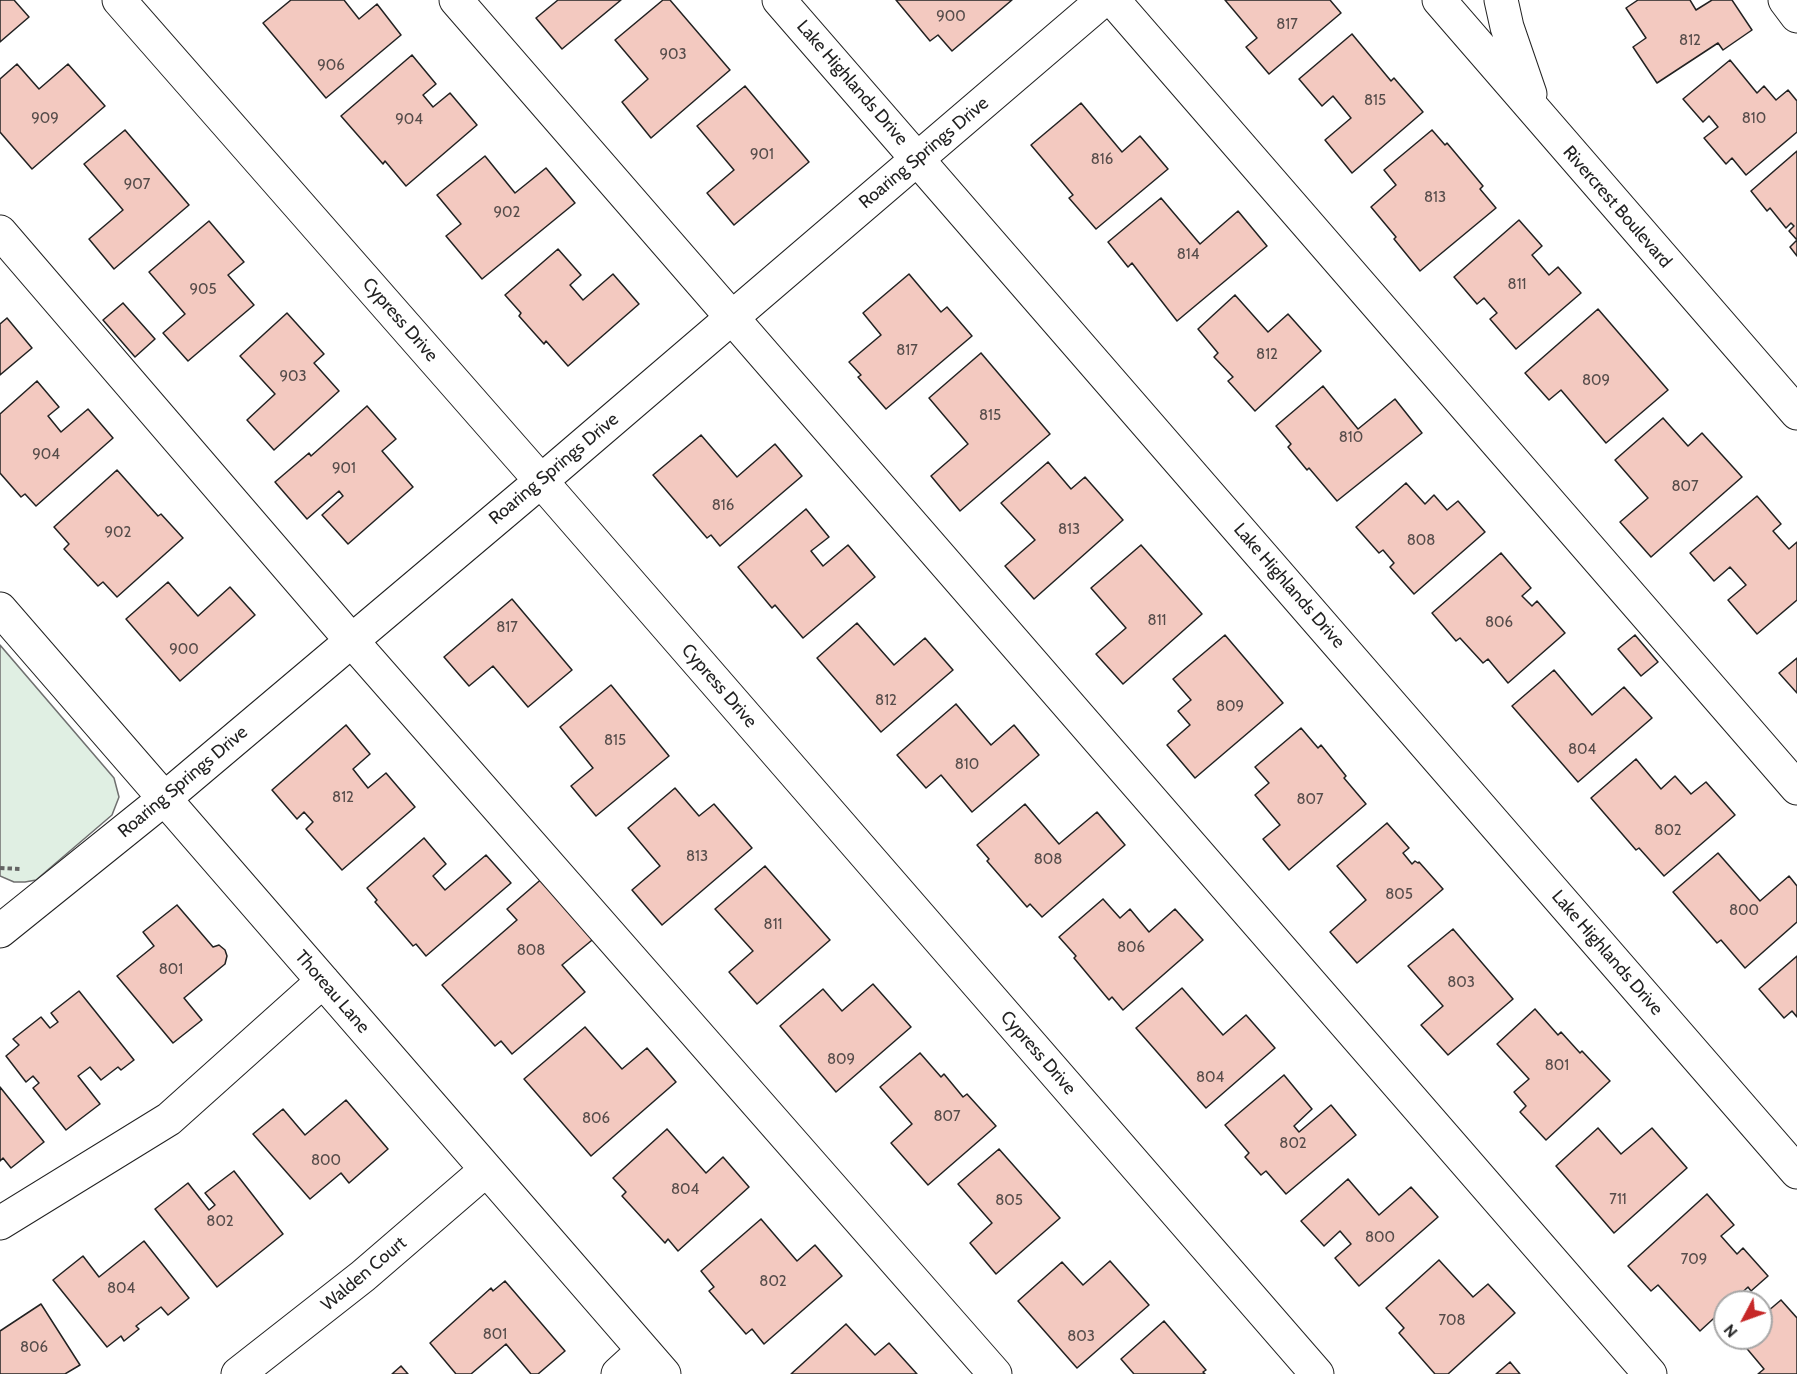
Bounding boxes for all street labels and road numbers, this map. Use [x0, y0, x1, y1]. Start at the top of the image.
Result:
street label: Lake Highlands Drive [792, 16, 912, 150]
street label: Roaring Springs Drive [855, 93, 993, 213]
street label: Rivercrest Boulevard [1558, 142, 1676, 272]
street label: Cypress Drive [358, 274, 442, 366]
street label: Roaring Springs Drive [485, 409, 623, 529]
street label: Lake Highlands Drive [1229, 519, 1349, 653]
street label: Cypress Drive [677, 640, 761, 732]
street label: Roaring Springs Drive [114, 722, 252, 842]
street label: Lake Highlands Drive [1547, 886, 1667, 1020]
street label: Thoreau Lane [290, 946, 374, 1038]
street label: Cypress Drive [996, 1007, 1080, 1099]
street label: Walden Court [317, 1232, 411, 1316]

